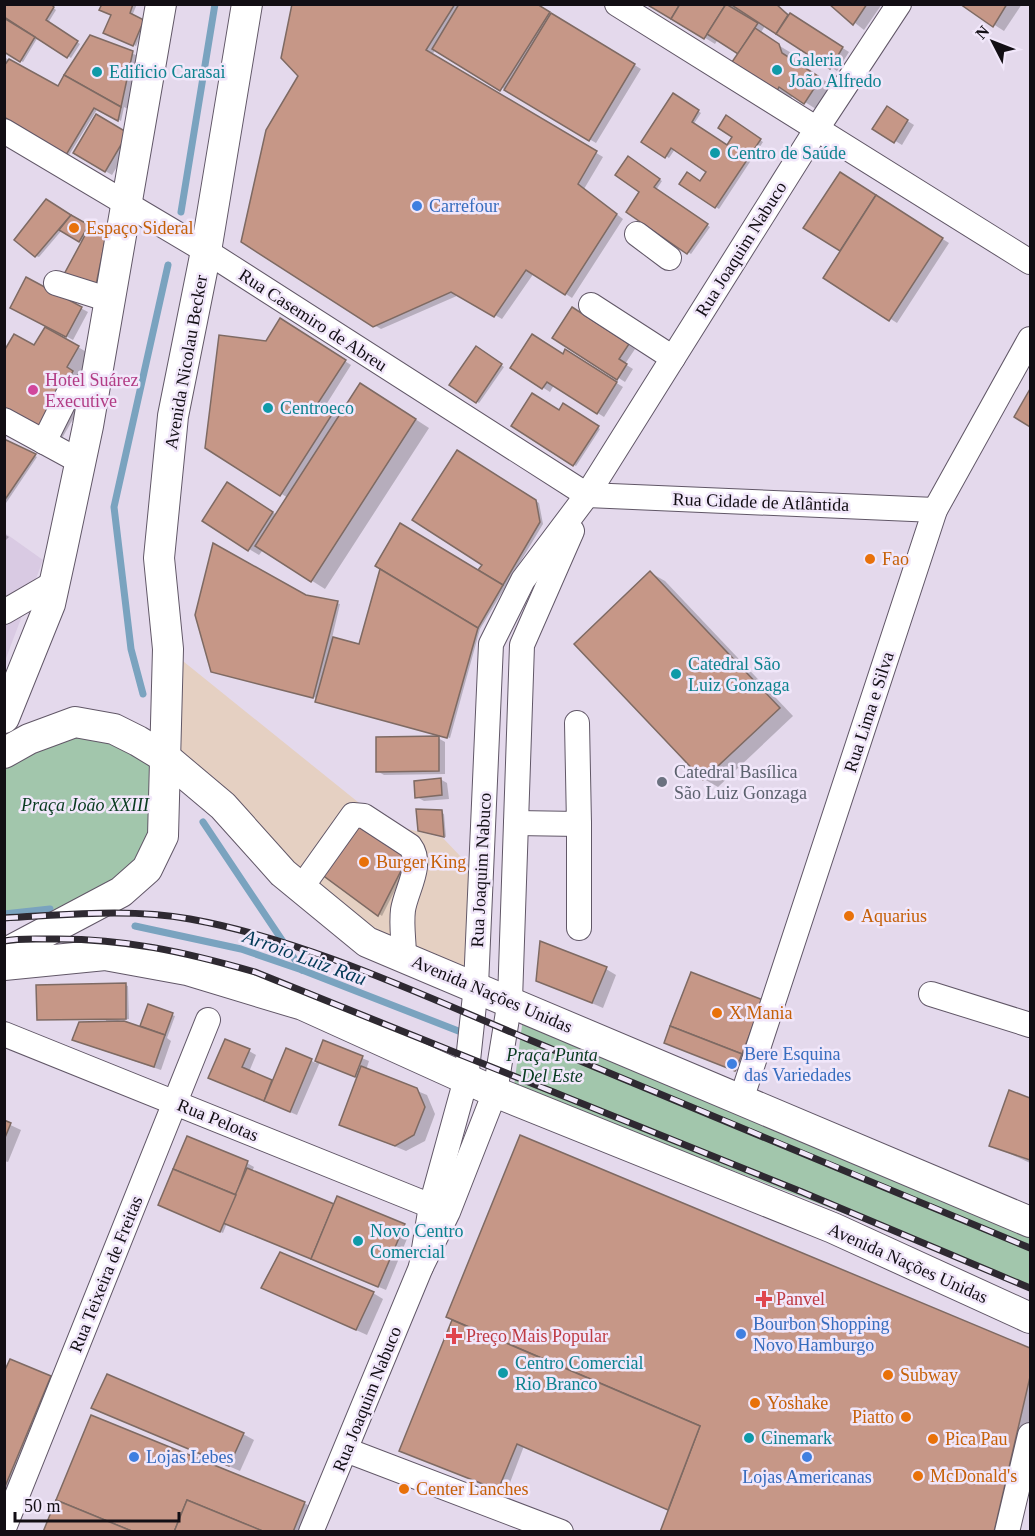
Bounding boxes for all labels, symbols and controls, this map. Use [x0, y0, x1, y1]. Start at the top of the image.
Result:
north arrow [963, 12, 1023, 72]
text: N [972, 22, 993, 42]
place label: Galeria João Alfredo [789, 50, 881, 91]
place label: Edificio Carasai [109, 62, 225, 82]
marker: Galeria João Alfredo [770, 63, 784, 77]
marker: Edificio Carasai [90, 65, 104, 79]
place label: Centro de Saúde [727, 143, 846, 163]
marker: Centro de Saúde [708, 146, 722, 160]
street label: Rua Joaquim Nabuco [691, 178, 791, 320]
place label: Carrefour [429, 196, 499, 216]
marker: Carrefour [410, 199, 424, 213]
place label: Espaço Sideral [86, 218, 193, 238]
marker: Espaço Sideral [67, 221, 81, 235]
street label: Rua Casemiro de Abreu [235, 265, 391, 375]
street label: Avenida Nicolau Becker [161, 273, 211, 451]
place label: Hotel Suárez Executive [45, 370, 138, 411]
marker: Hotel Suárez Executive [26, 383, 40, 397]
place label: Centroeco [280, 398, 354, 418]
marker: Centroeco [261, 401, 275, 415]
street label: Rua Cidade de Atlântida [672, 489, 850, 515]
place label: Fao [882, 549, 909, 569]
marker: Fao [863, 552, 877, 566]
street label: Rua Lima e Silva [840, 649, 898, 775]
place label: Catedral São Luiz Gonzaga [688, 654, 789, 695]
marker: Catedral São Luiz Gonzaga [669, 667, 683, 681]
place label: Catedral Basílica São Luiz Gonzaga [674, 762, 807, 803]
marker: Catedral Basílica São Luiz Gonzaga [655, 775, 669, 789]
street label: Rua Joaquim Nabuco [467, 792, 495, 948]
park label: Praça João XXIII [20, 795, 150, 815]
place label: Burger King [376, 852, 466, 872]
marker: Burger King [357, 855, 371, 869]
place label: Aquarius [861, 906, 927, 926]
marker: Aquarius [842, 909, 856, 923]
water label: Arroio Luiz Rau [239, 924, 370, 989]
street label: Avenida Nações Unidas [409, 951, 575, 1037]
place label: X Mania [729, 1003, 792, 1023]
marker: X Mania [710, 1006, 724, 1020]
place label: Bere Esquina das Variedades [744, 1044, 851, 1085]
park label: Praça Punta Del Este [505, 1045, 598, 1086]
marker: Bere Esquina das Variedades [725, 1057, 739, 1071]
street label: Rua Pelotas [175, 1095, 261, 1145]
street label: Rua Teixeira de Freitas [65, 1193, 147, 1355]
street label: Avenida Nações Unidas [825, 1219, 991, 1307]
place label: Novo Centro Comercial [370, 1221, 464, 1262]
marker: Novo Centro Comercial [351, 1234, 365, 1248]
place label: Panvel [776, 1289, 825, 1309]
marker: Panvel [757, 1292, 771, 1306]
place label: Bourbon Shopping Novo Hamburgo [753, 1314, 890, 1355]
street label: Rua Joaquim Nabuco [329, 1323, 405, 1475]
place label: Preço Mais Popular [466, 1326, 608, 1346]
marker: Bourbon Shopping Novo Hamburgo [734, 1327, 748, 1341]
marker: Preço Mais Popular [447, 1329, 461, 1343]
place label: Centro Comercial Rio Branco [515, 1353, 643, 1394]
place label: Subway [900, 1365, 958, 1385]
marker: Centro Comercial Rio Branco [496, 1366, 510, 1380]
marker: Subway [881, 1368, 895, 1382]
place label: Yoshake [767, 1393, 828, 1413]
marker: Yoshake [748, 1396, 762, 1410]
place label: Piatto [852, 1407, 894, 1427]
marker: Piatto [899, 1410, 913, 1424]
place label: Cinemark [761, 1428, 832, 1448]
place label: Pica Pau [945, 1429, 1008, 1449]
marker: Cinemark [742, 1431, 756, 1445]
marker: Pica Pau [926, 1432, 940, 1446]
place label: Lojas Lebes [146, 1447, 233, 1467]
marker: Lojas Lebes [127, 1450, 141, 1464]
marker: Lojas Americanas [800, 1450, 814, 1464]
place label: McDonald's [930, 1466, 1017, 1486]
place label: Lojas Americanas [742, 1467, 872, 1487]
marker: McDonald's [911, 1469, 925, 1483]
place label: Center Lanches [416, 1479, 528, 1499]
marker: Center Lanches [397, 1482, 411, 1496]
scale bar [15, 1485, 178, 1523]
text: 50 m [24, 1496, 61, 1516]

